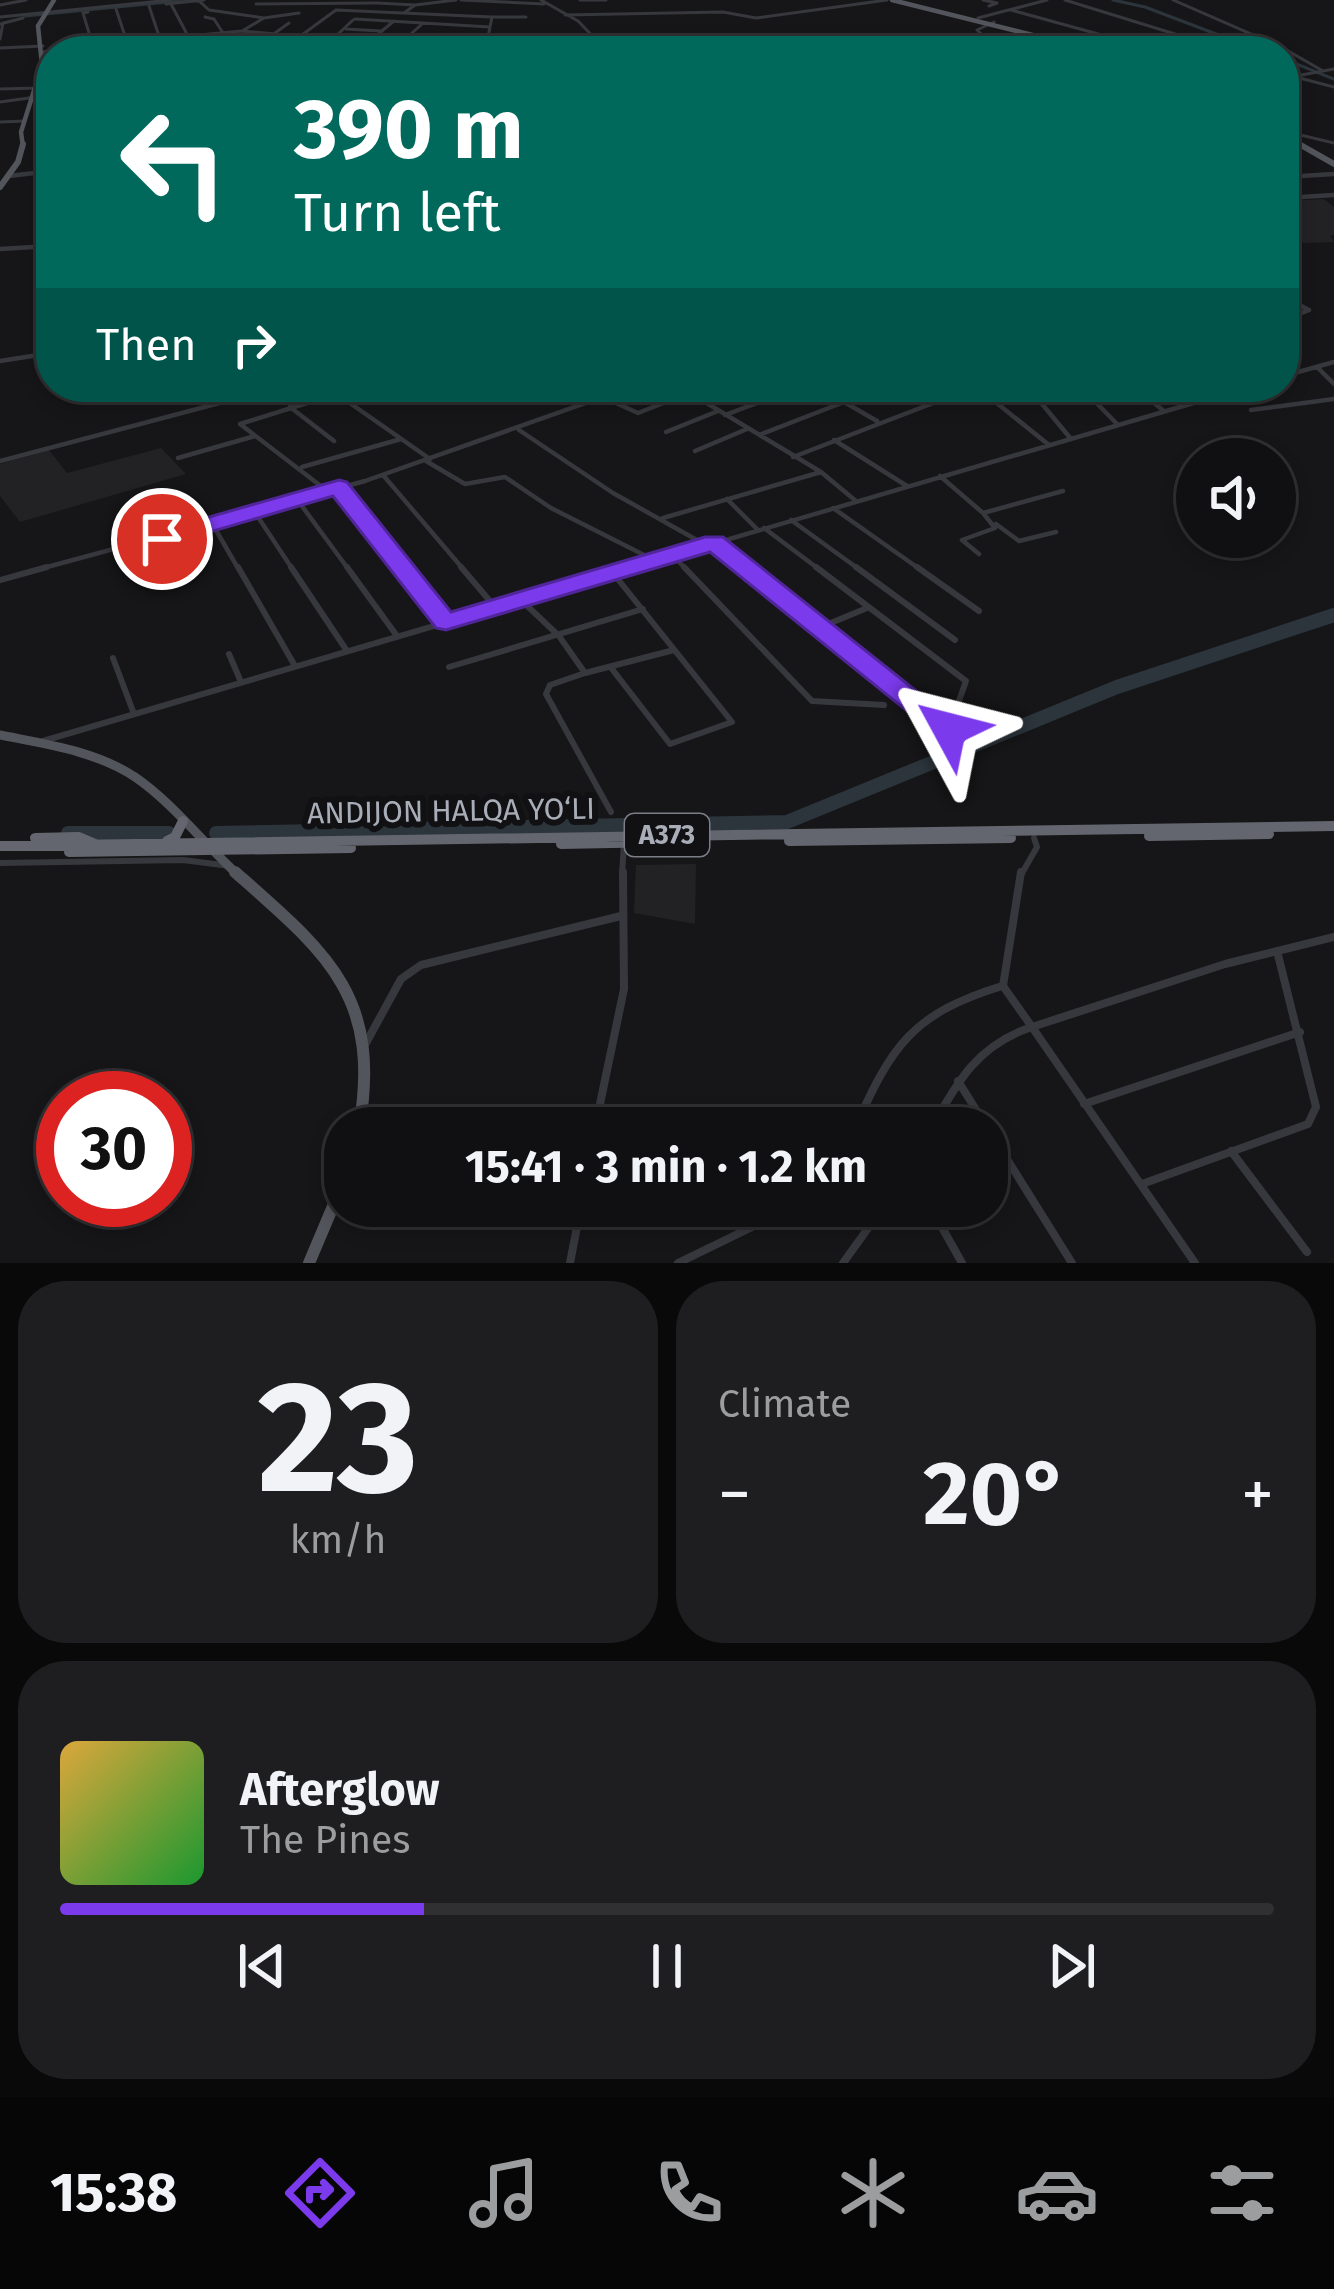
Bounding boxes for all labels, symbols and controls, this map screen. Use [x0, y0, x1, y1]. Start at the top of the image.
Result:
text: 390 m [294, 79, 524, 180]
icon: left [96, 84, 252, 240]
text: Turn left [294, 181, 501, 245]
icon: right [221, 312, 287, 378]
text: Then [96, 318, 197, 372]
map controls [1176, 438, 1296, 558]
button: sound [1176, 438, 1296, 558]
pin [111, 488, 213, 590]
icon: arrive [129, 506, 195, 572]
position arrow [886, 666, 1012, 792]
street label: ANDIJON HALQA YO‘LI [307, 790, 595, 832]
road number: A373 [625, 814, 709, 856]
speed limit sign: 30 [36, 1071, 192, 1227]
text: 15:41 · 3 min · 1.2 km [465, 1140, 867, 1194]
text: 23 [258, 1345, 419, 1532]
text: Climate [718, 1381, 851, 1427]
text: 20° [923, 1440, 1069, 1548]
text: − [718, 1455, 751, 1534]
text: + [1241, 1455, 1274, 1534]
text: km/h [290, 1517, 386, 1563]
text: Afterglow [240, 1763, 439, 1817]
text: The Pines [240, 1817, 411, 1863]
icon: previous [229, 1933, 295, 1999]
icon: pause [634, 1933, 700, 1999]
icon: next [1039, 1933, 1105, 1999]
icon: directions [278, 2151, 362, 2235]
icon: music [462, 2151, 546, 2235]
icon: phone [647, 2151, 731, 2235]
icon: climate [831, 2151, 915, 2235]
icon: car [1015, 2151, 1099, 2235]
icon: filters [1200, 2151, 1284, 2235]
text: 15:38 [50, 2161, 177, 2225]

